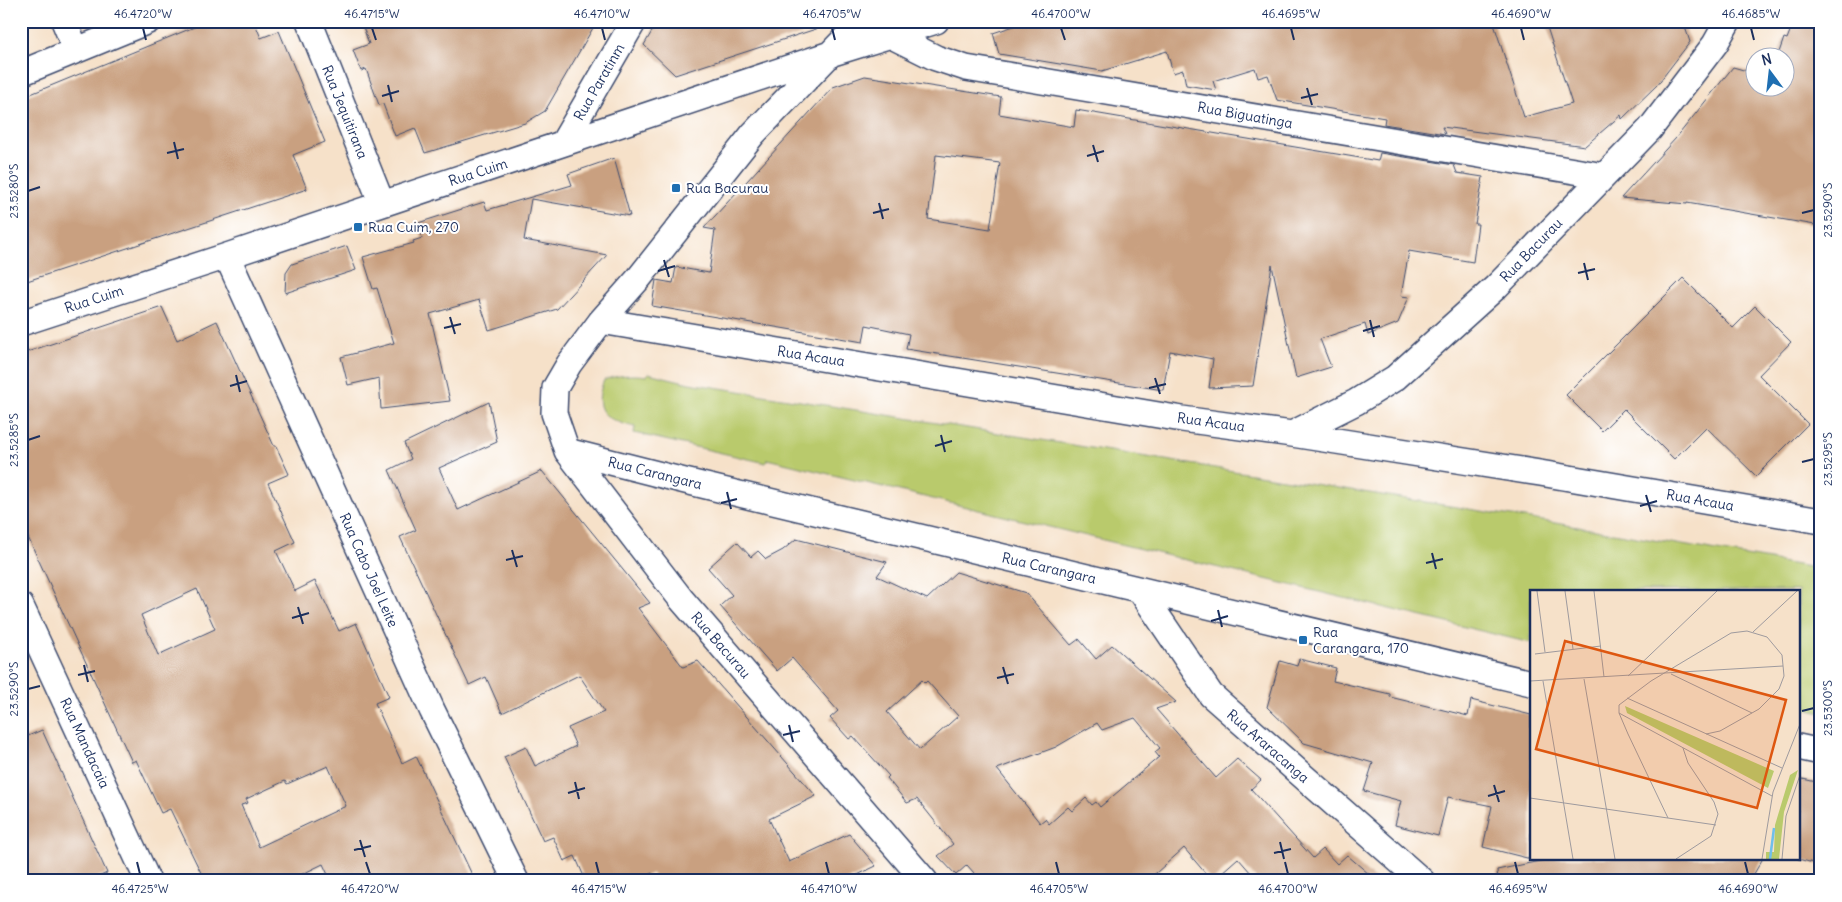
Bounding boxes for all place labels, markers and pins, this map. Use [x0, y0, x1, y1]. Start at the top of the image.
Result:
place label: Rua Bacurau [686, 179, 768, 197]
marker: Rua Bacurau [670, 182, 682, 194]
place label: Rua Cuim, 270 [368, 218, 459, 236]
marker: Rua Cuim, 270 [352, 221, 364, 233]
place label: Rua Carangara, 170 [1313, 623, 1409, 657]
marker: Rua Carangara, 170 [1297, 634, 1309, 646]

